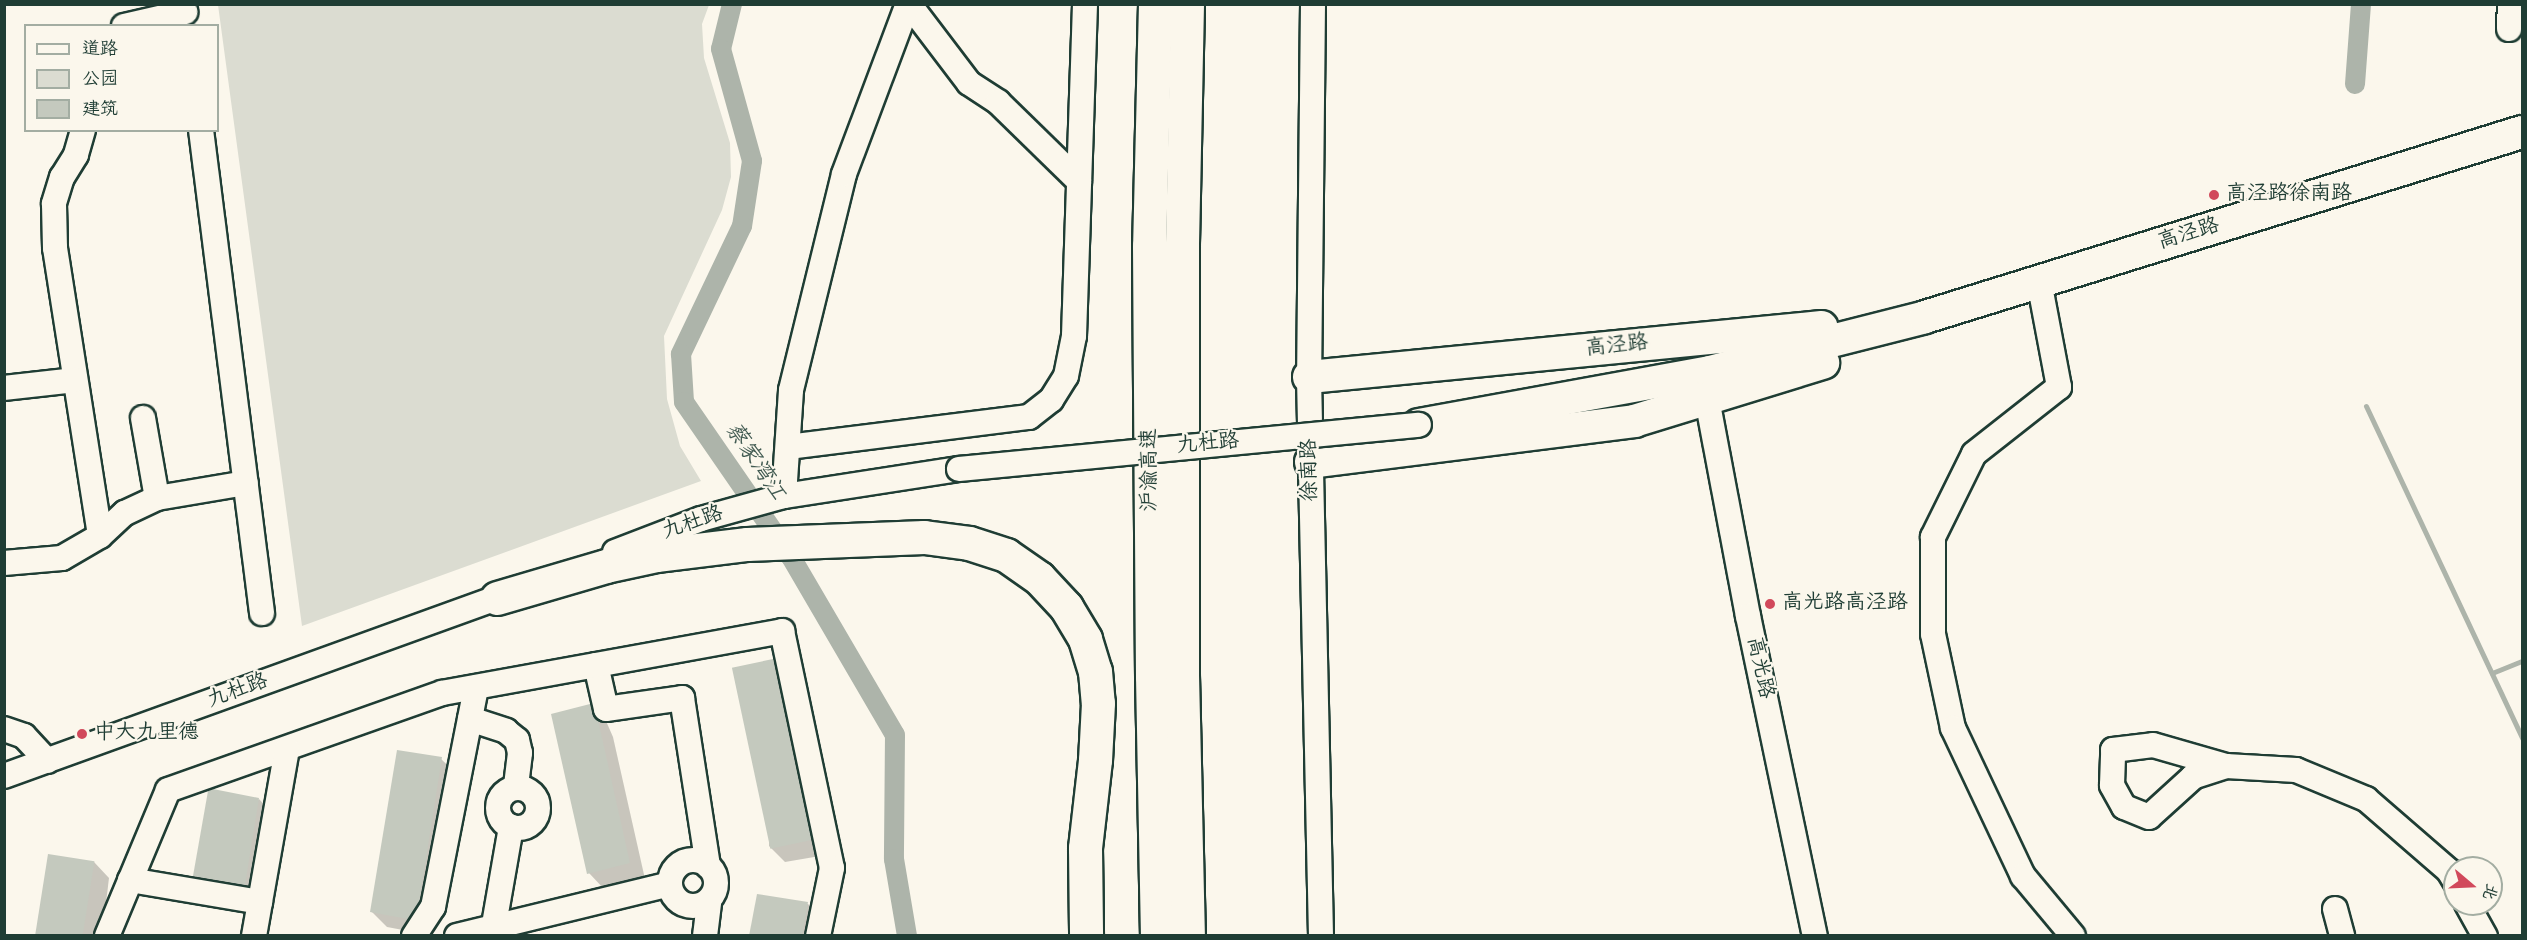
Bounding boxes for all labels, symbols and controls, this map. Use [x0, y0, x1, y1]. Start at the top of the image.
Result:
legend [24, 24, 219, 132]
text: 道路 [82, 38, 118, 63]
text: 公园 [82, 68, 118, 93]
text: 建筑 [82, 98, 118, 123]
place label: 高泾路徐南路 [2226, 182, 2352, 208]
marker: 高泾路徐南路 [2207, 188, 2221, 202]
street label: 高泾路 [2155, 214, 2223, 256]
street label: 高泾路 [1584, 331, 1650, 363]
water label: 蔡家湾江 [718, 418, 790, 506]
street label: 沪渝高速 [1138, 428, 1164, 512]
street label: 九杜路 [1176, 430, 1240, 460]
street label: 徐南路 [1298, 438, 1324, 502]
street label: 九杜路 [659, 502, 727, 546]
place label: 高光路高泾路 [1782, 591, 1908, 617]
marker: 高光路高泾路 [1763, 597, 1777, 611]
street label: 高光路 [1740, 635, 1778, 701]
street label: 九杜路 [204, 669, 272, 715]
place label: 中大九里德 [94, 721, 199, 747]
marker: 中大九里德 [75, 727, 89, 741]
north arrow [2443, 856, 2503, 916]
text: 北 [2475, 880, 2502, 903]

